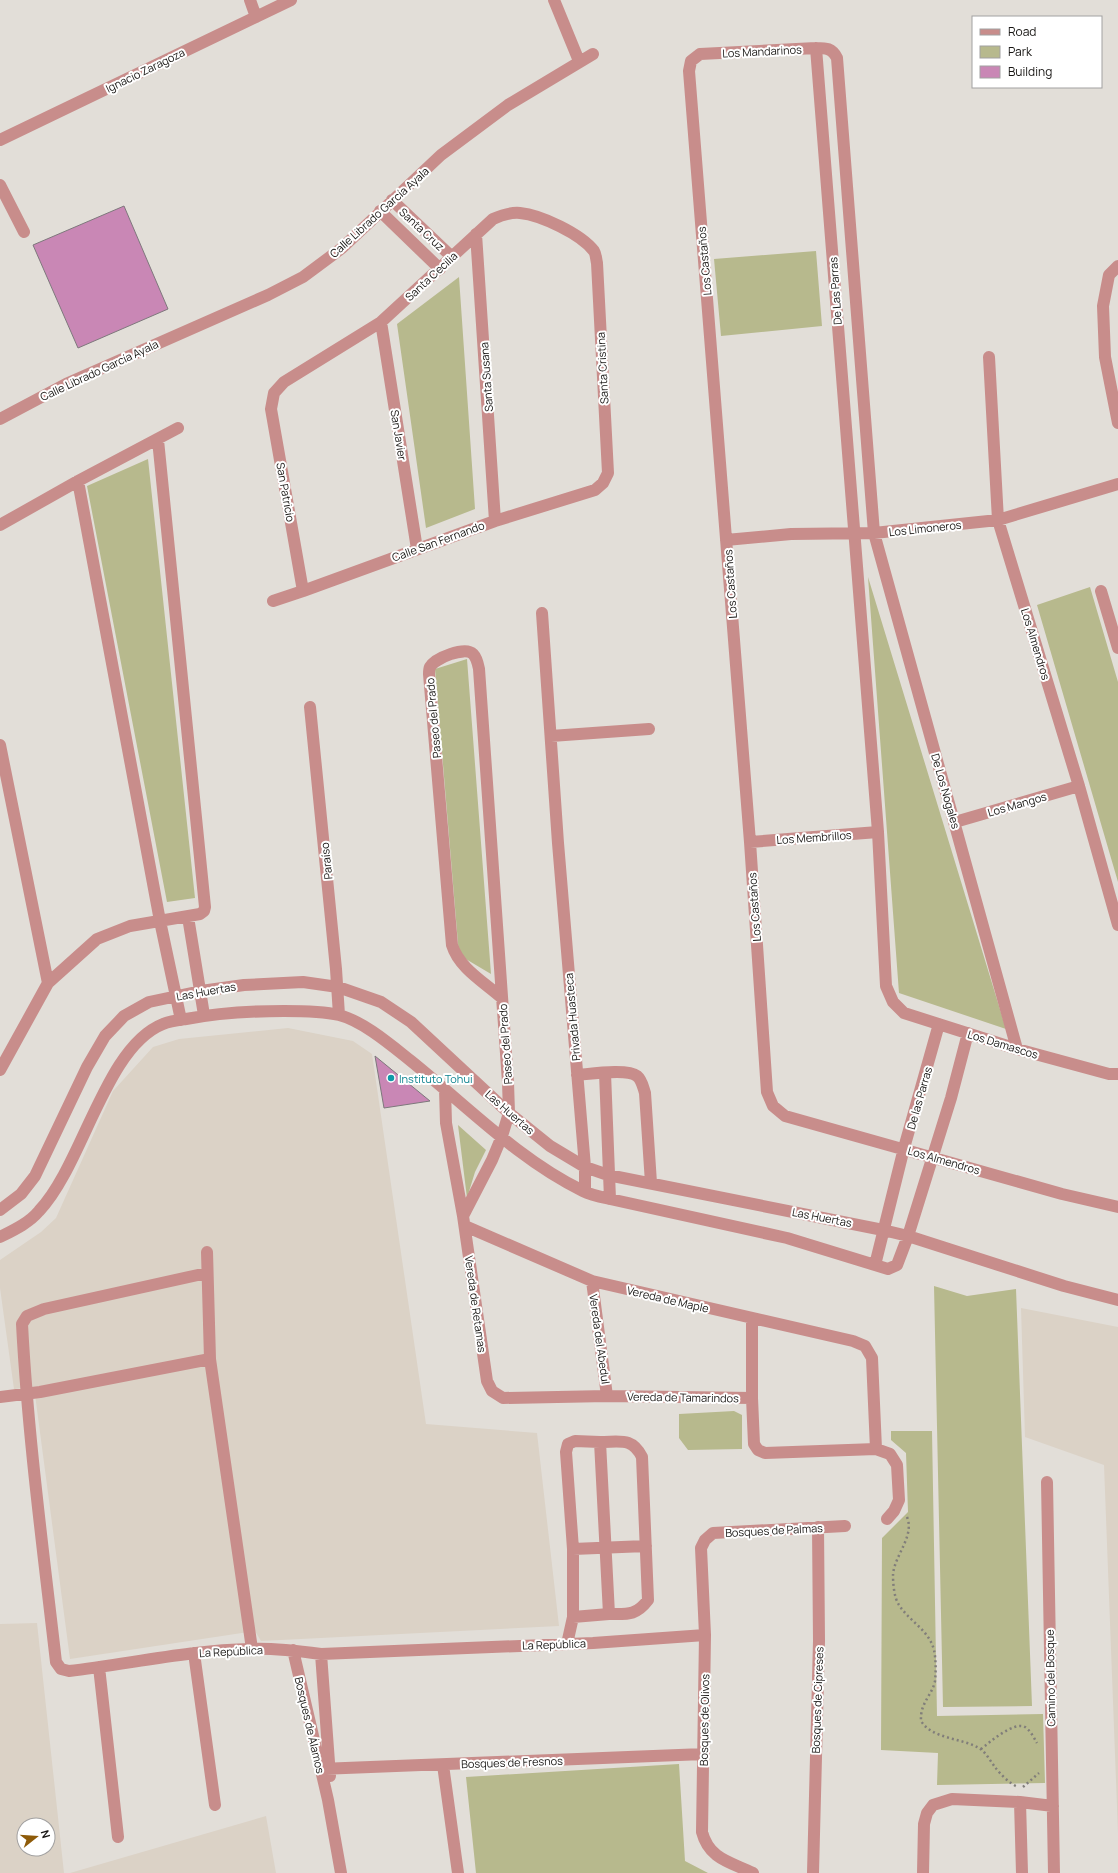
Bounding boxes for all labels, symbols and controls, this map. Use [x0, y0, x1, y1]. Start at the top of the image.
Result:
legend [972, 16, 1102, 88]
text: Road [1008, 23, 1036, 40]
street label: Los Mandarinos [722, 41, 802, 61]
text: Park [1008, 43, 1033, 60]
street label: Ignacio Zaragoza [103, 44, 187, 96]
text: Building [1008, 63, 1052, 80]
street label: Calle Librado García Ayala [326, 163, 432, 261]
street label: Santa Cruz [396, 204, 448, 254]
street label: Los Castaños [693, 226, 714, 296]
street label: Santa Cecilia [402, 248, 460, 304]
street label: De Las Parras [825, 256, 845, 325]
street label: Santa Cristina [593, 332, 611, 404]
street label: Calle Librado García Ayala [37, 336, 161, 404]
street label: Santa Susana [476, 342, 496, 412]
street label: San Javier [388, 409, 410, 461]
street label: San Patricio [273, 461, 299, 523]
street label: Calle San Fernando [390, 517, 487, 565]
street label: Los Limoneros [888, 517, 962, 539]
street label: Los Castaños [720, 549, 740, 619]
street label: Los Almendros [1018, 606, 1054, 682]
street label: Paseo del Prado [422, 677, 444, 759]
street label: De Los Nogales [928, 752, 964, 831]
street label: Los Mangos [986, 788, 1048, 820]
street label: Los Membrillos [776, 827, 852, 847]
street label: Paraíso [317, 841, 335, 880]
street label: Los Castaños [744, 872, 764, 942]
street label: Privada Huasteca [561, 972, 583, 1062]
street label: Las Huertas [175, 978, 237, 1004]
street label: Paseo del Prado [495, 1003, 515, 1085]
street label: Los Damascos [966, 1026, 1040, 1062]
street label: De las Parras [903, 1065, 935, 1131]
place label: Instituto Tohui [399, 1071, 473, 1086]
marker: Instituto Tohui [386, 1073, 396, 1083]
street label: Las Huertas [482, 1087, 538, 1138]
street label: Los Almendros [906, 1143, 982, 1178]
street label: Las Huertas [791, 1204, 853, 1230]
street label: Vereda de Retamas [462, 1255, 490, 1354]
street label: Vereda de Maple [626, 1282, 711, 1316]
street label: Vereda del Abedul [586, 1293, 614, 1385]
street label: Vereda de Tamarindos [627, 1389, 739, 1405]
street label: Bosques de Palmas [725, 1520, 823, 1540]
street label: Camino del Bosque [1042, 1629, 1058, 1727]
street label: La República [522, 1635, 586, 1653]
street label: La República [199, 1642, 263, 1660]
street label: Bosques de Cipreses [808, 1646, 826, 1754]
street label: Bosques de Olivos [696, 1674, 712, 1766]
street label: Bosques de Álamos [292, 1675, 328, 1775]
street label: Bosques de Fresnos [461, 1753, 563, 1771]
north arrow [16, 1817, 56, 1857]
text: N [38, 1828, 54, 1840]

